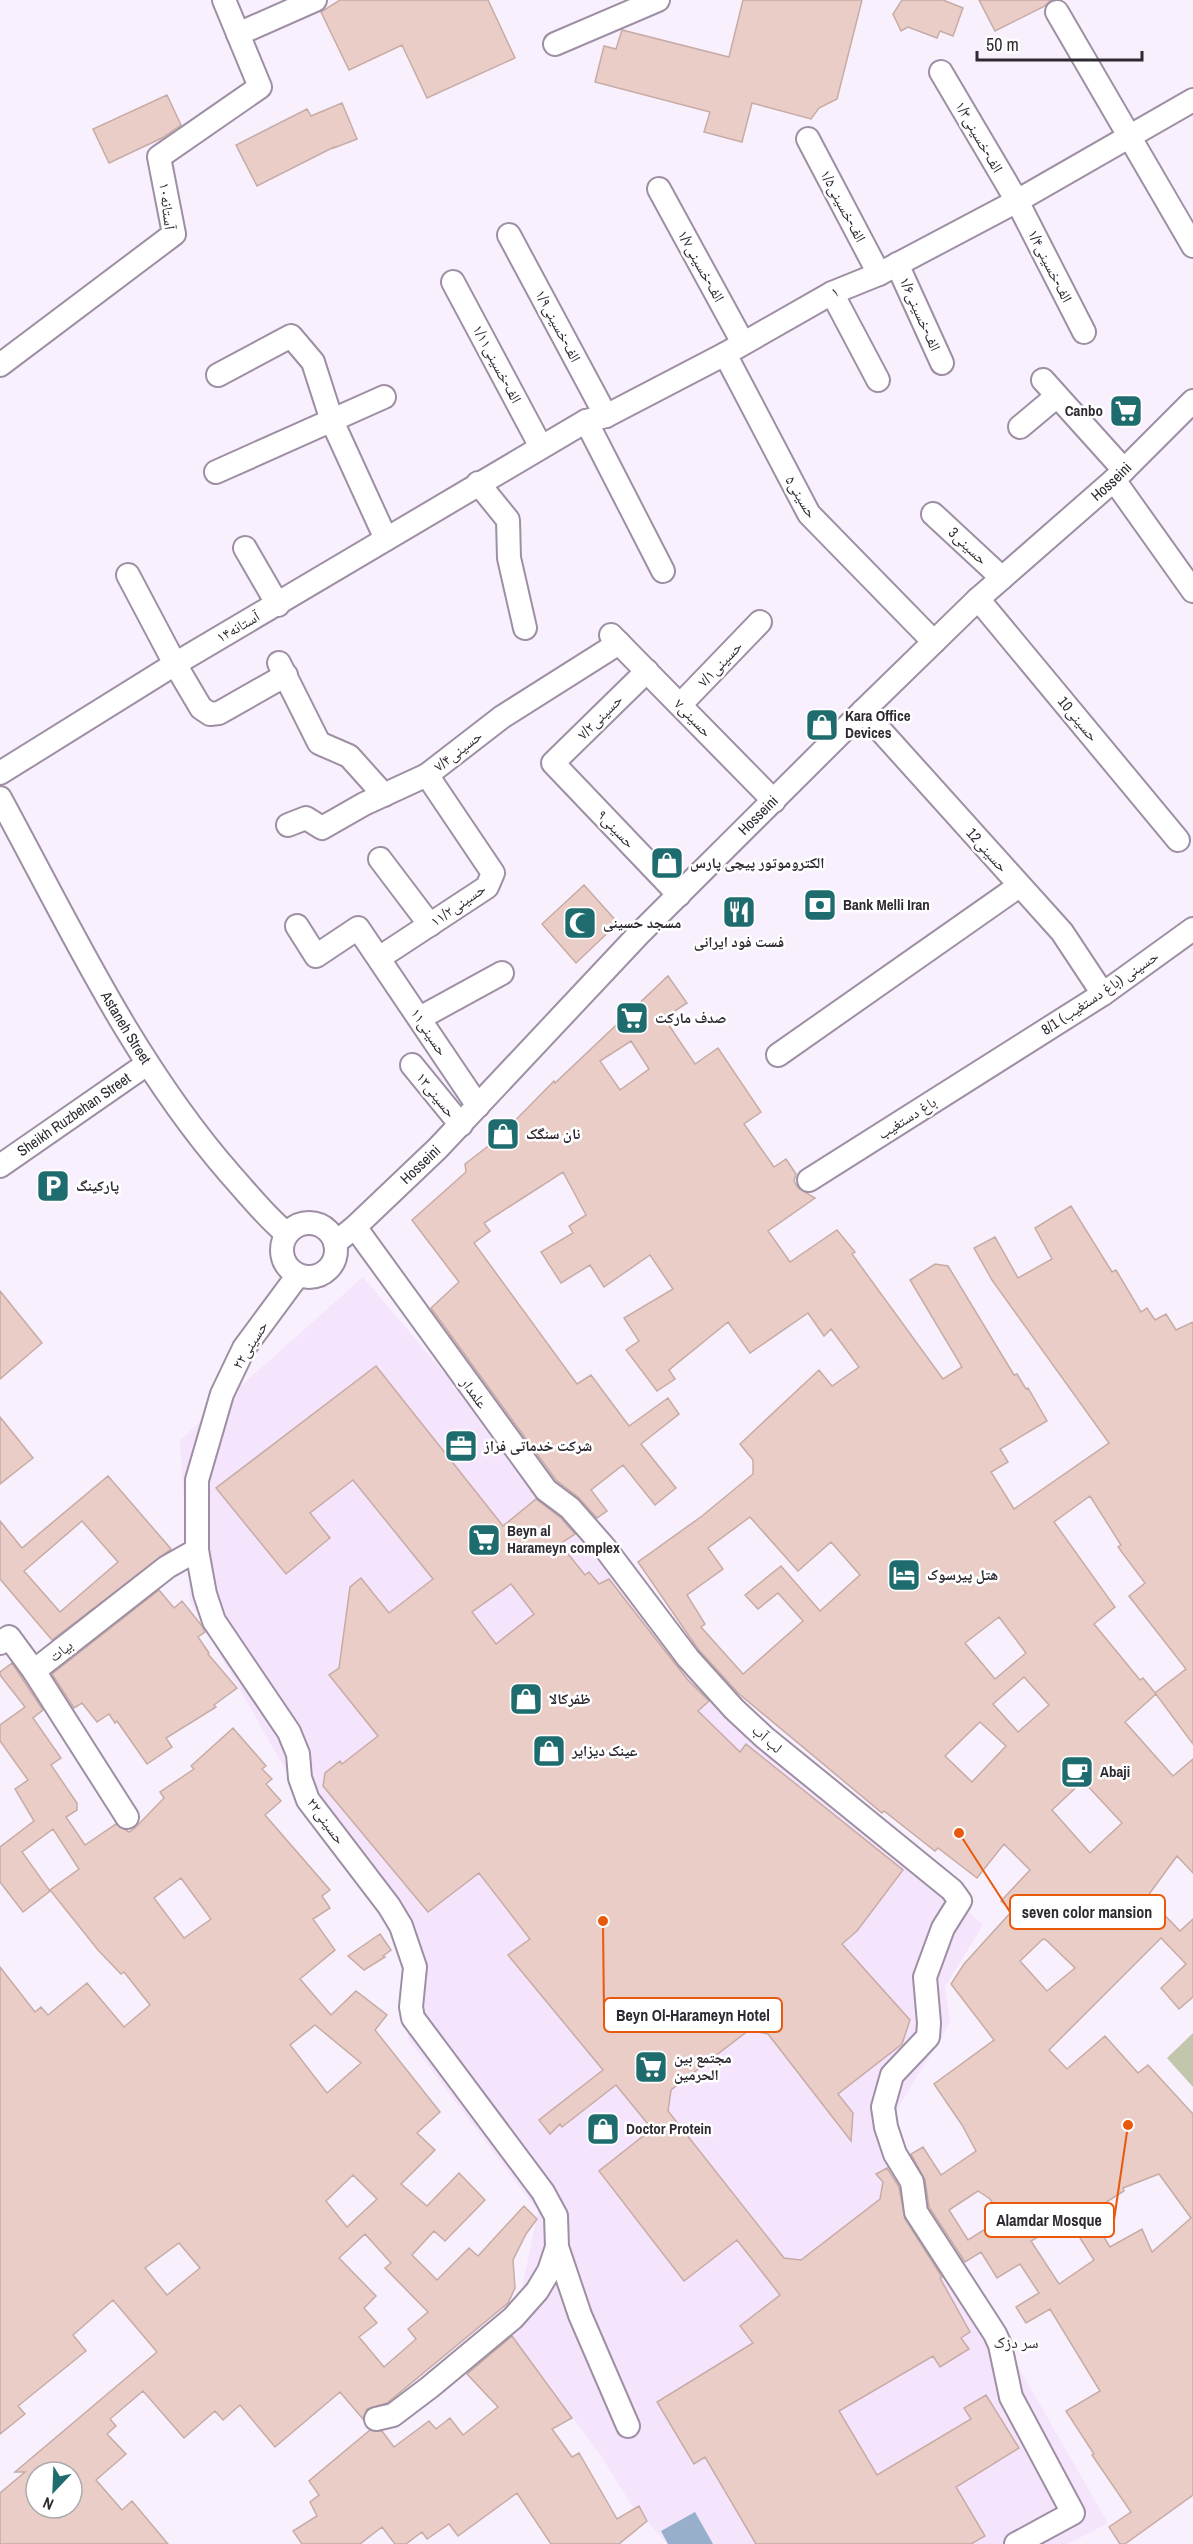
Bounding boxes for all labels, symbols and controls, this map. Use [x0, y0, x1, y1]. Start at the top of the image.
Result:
scale bar [977, 24, 1142, 62]
text: 50 m [986, 32, 1019, 57]
street label: الف-خسینی۱/۳ [950, 97, 1008, 176]
street label: الف-خسینی۱/۵ [815, 166, 871, 246]
street label: آستانه۱۰ [154, 181, 181, 232]
street label: الف-خسینی۱/۷ [673, 226, 730, 306]
street label: الف-خسینی۱/۴ [1023, 226, 1078, 306]
street label: الف-خسینی۱/۶ [895, 273, 946, 354]
street label: ۱ [827, 281, 842, 302]
street label: الف-خسینی۱/۹ [530, 286, 586, 366]
street label: الف-خسینی۱/۱۱ [468, 321, 527, 407]
supermarket icon: Canbo [1108, 393, 1144, 429]
place label: Canbo [1065, 400, 1103, 421]
street label: Hosseini [1086, 457, 1136, 506]
street label: حسینی۵ [780, 471, 823, 522]
street label: حسینی3 [944, 522, 993, 569]
street label: آستانه۱۴ [212, 605, 264, 647]
street label: حسینی۷/۱ [692, 636, 747, 691]
street label: حسینی۷/۲ [572, 689, 627, 744]
street label: حسینی10 [1053, 692, 1104, 746]
street label: حسینی۷ [670, 694, 717, 742]
place label: Kara Office Devices [845, 705, 911, 743]
shop icon: Kara Office Devices [804, 707, 840, 743]
street label: حسینی۷/۴ [429, 725, 487, 776]
street label: Hosseini [733, 790, 782, 840]
street label: حسینی۹ [593, 805, 640, 853]
street label: حسینی12 [962, 823, 1013, 877]
shop icon: الکتروموتور پیچی پارس [649, 845, 685, 881]
place label: الکتروموتور پیچی پارس [690, 852, 824, 873]
street label: حسینی۱۱/۲ [426, 878, 490, 931]
bank icon: Bank Melli Iran [802, 887, 838, 923]
restaurant icon: فست فود ایرانی [721, 894, 757, 930]
place label: Bank Melli Iran [843, 894, 930, 915]
mosque icon: مسجد حسینی [562, 905, 598, 941]
place label: مسجد حسینی [603, 912, 681, 933]
place label: فست فود ایرانی [694, 931, 784, 952]
street label: 8/1 حسینی (باغ دستغیب) [1037, 945, 1163, 1040]
street label: Astaneh Street [96, 986, 157, 1068]
supermarket icon: صدف مارکت [614, 1000, 650, 1036]
street label: حسینی۱۱ [406, 1004, 453, 1060]
place label: صدف مارکت [655, 1007, 726, 1028]
street label: Sheikh Ruzbehan Street [13, 1067, 135, 1161]
street label: حسینی۱۳ [412, 1067, 462, 1122]
street label: باغ دستغیب [873, 1091, 940, 1144]
shop icon: نان سنگک [485, 1116, 521, 1152]
place label: نان سنگک [526, 1123, 580, 1144]
street label: Hosseini [395, 1140, 445, 1189]
parking icon: پارکینگ [35, 1168, 71, 1204]
place label: پارکینگ [76, 1175, 119, 1196]
street label: حسینی۲۲ [227, 1316, 273, 1373]
street label: علمدار [455, 1372, 493, 1413]
office icon: شرکت خدماتی فراز [443, 1428, 479, 1464]
place label: شرکت خدماتی فراز [483, 1435, 592, 1456]
place label: Beyn al Harameyn complex [507, 1520, 620, 1558]
supermarket icon: Beyn al Harameyn complex [466, 1522, 502, 1558]
hotel icon: هتل پیرسوک [886, 1557, 922, 1593]
place label: هتل پیرسوک [927, 1564, 998, 1585]
street label: بیات [44, 1635, 77, 1667]
shop icon: ظفرکالا [508, 1681, 544, 1717]
place label: ظفرکالا [549, 1688, 591, 1709]
street label: لب آب [748, 1720, 787, 1758]
shop icon: عینک دیزایر [531, 1733, 567, 1769]
place label: عینک دیزایر [571, 1740, 638, 1761]
cafe icon: Abaji [1059, 1754, 1095, 1790]
place label: Abaji [1100, 1761, 1130, 1782]
street label: حسینی۲۲ [302, 1793, 351, 1849]
callout: seven color mansion [1010, 1895, 1165, 1929]
text: seven color mansion [1022, 1901, 1152, 1923]
callout: Beyn Ol-Harameyn Hotel [604, 1998, 782, 2032]
text: Beyn Ol-Harameyn Hotel [616, 2004, 770, 2026]
place label: مجتمع بین الحرمین [674, 2047, 732, 2085]
supermarket icon: مجتمع بین الحرمین [633, 2049, 669, 2085]
shop icon: Doctor Protein [585, 2111, 621, 2147]
place label: Doctor Protein [626, 2118, 711, 2139]
callout: Alamdar Mosque [985, 2203, 1114, 2237]
text: Alamdar Mosque [996, 2209, 1102, 2231]
district label: سر دزک [994, 2331, 1039, 2353]
north arrow [24, 2460, 84, 2520]
text: N [39, 2492, 57, 2516]

